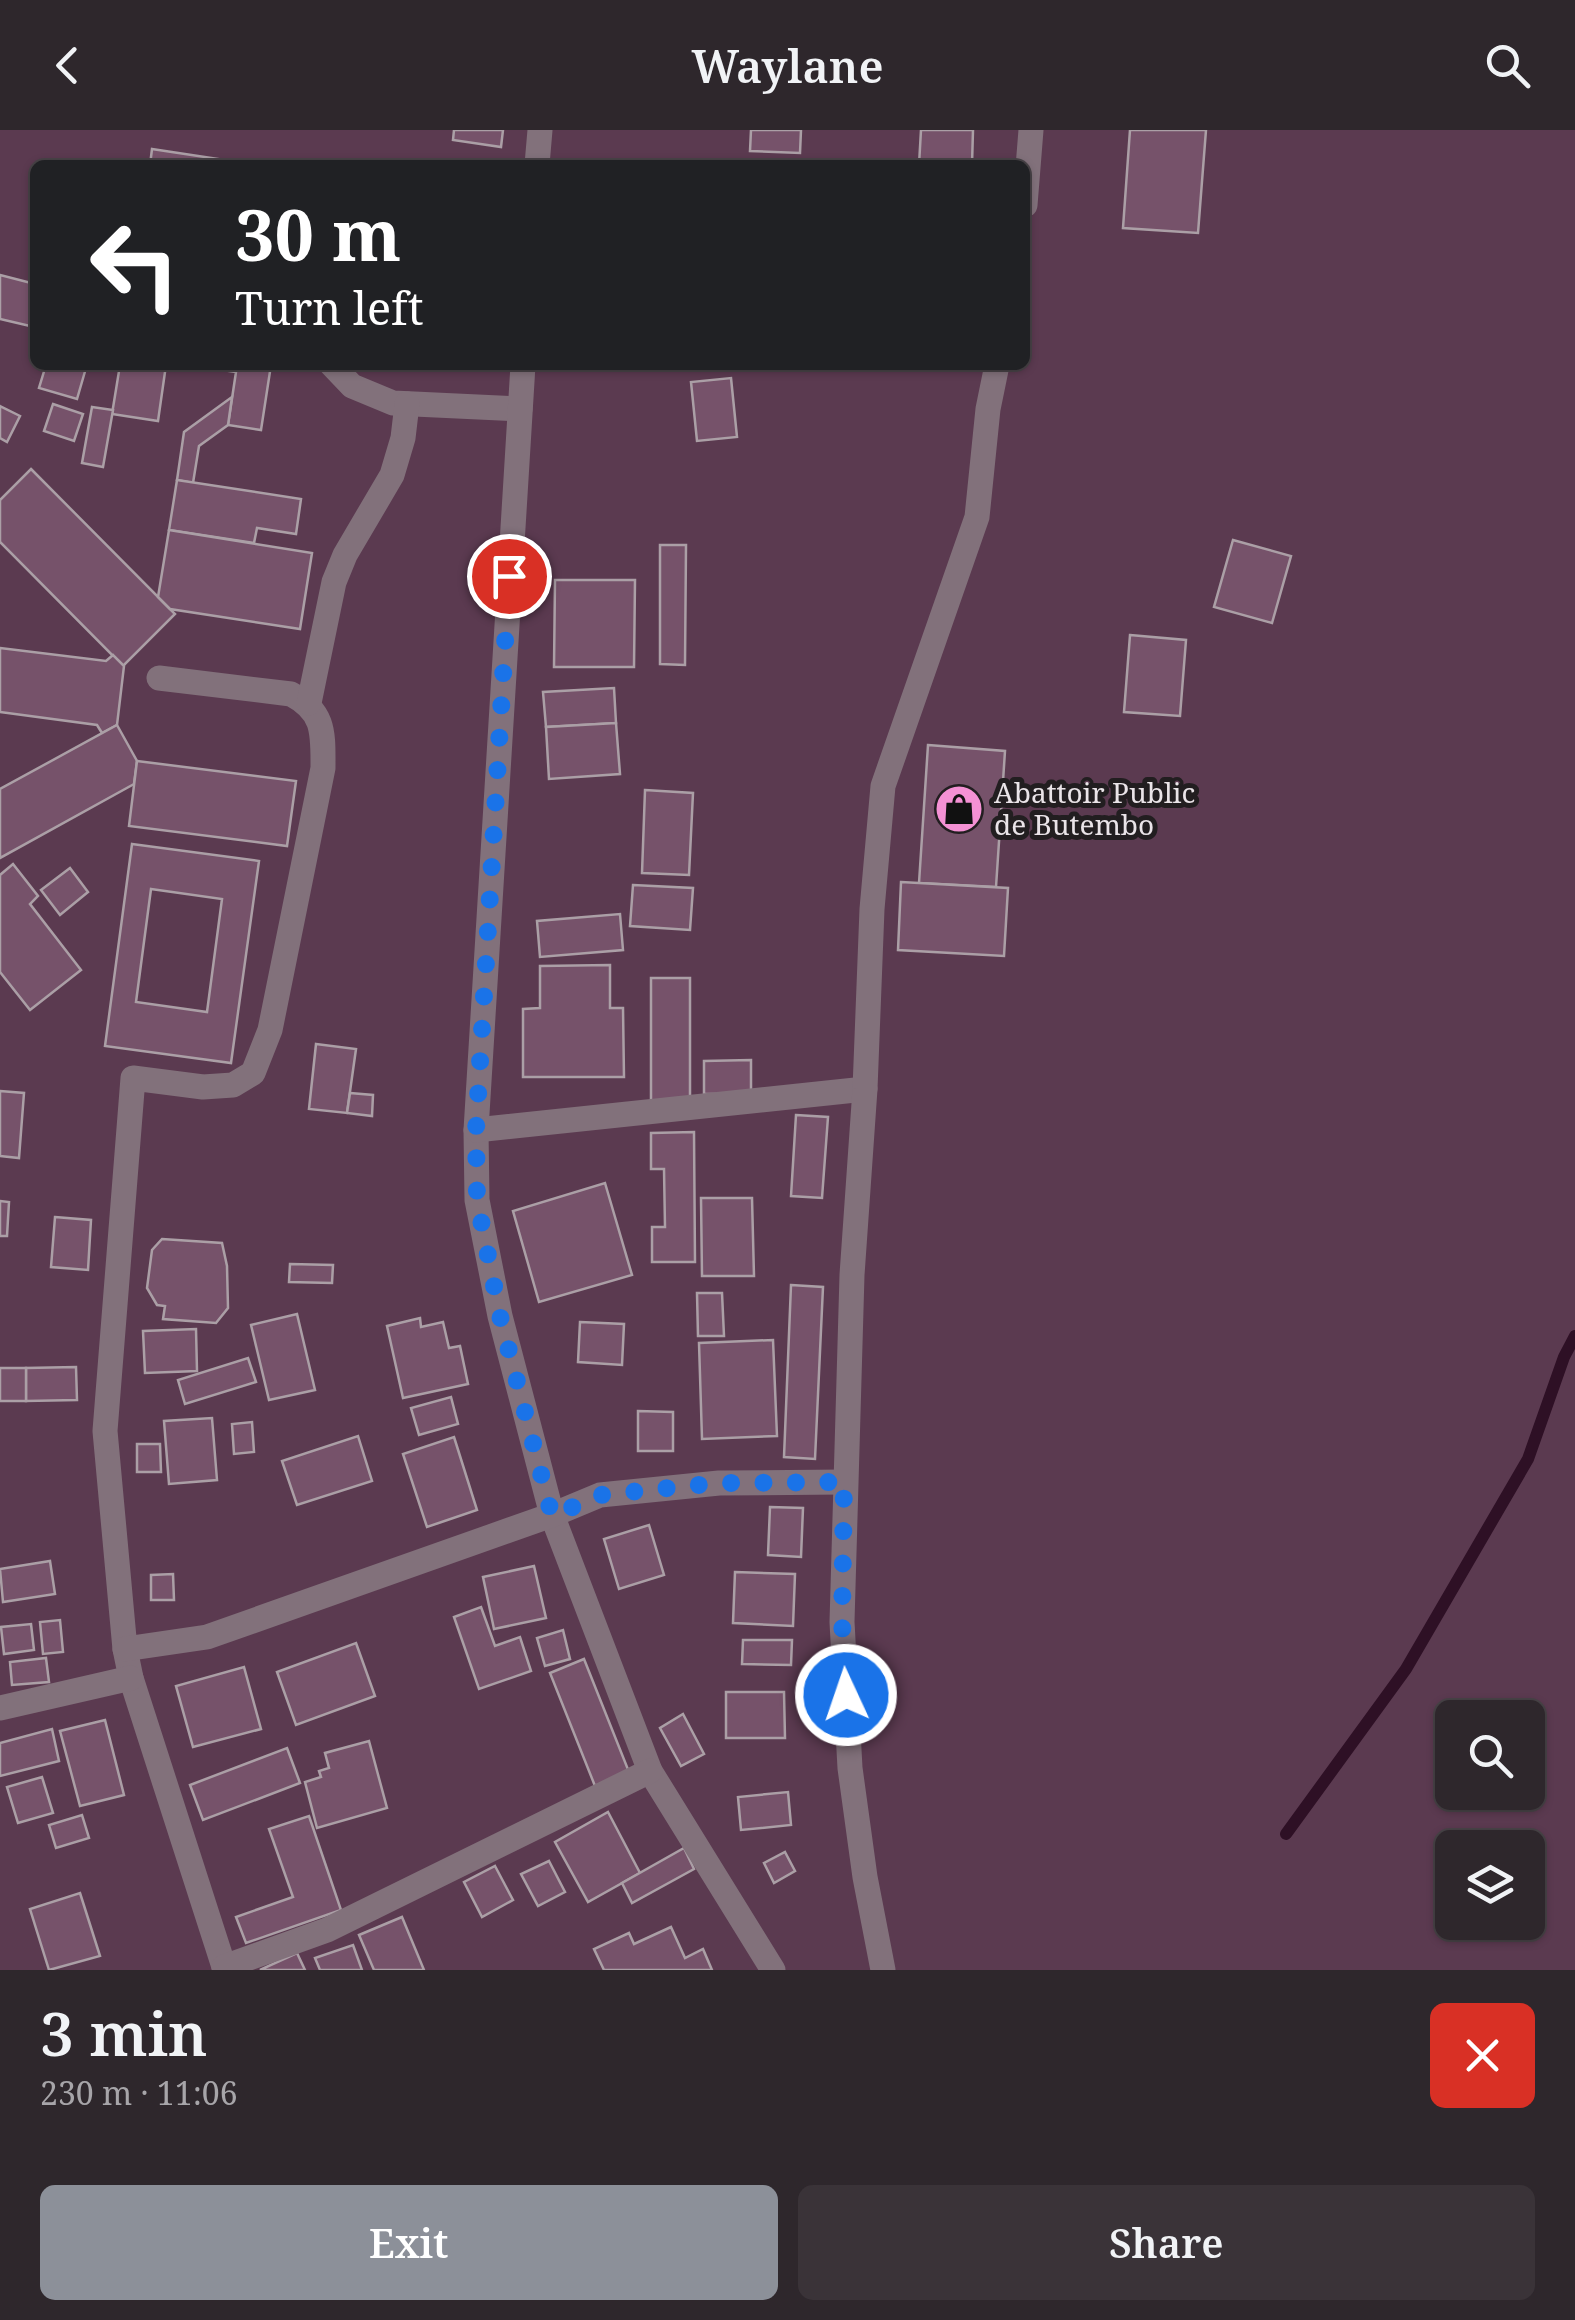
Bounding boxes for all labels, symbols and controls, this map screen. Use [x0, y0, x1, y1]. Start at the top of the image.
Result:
text: Waylane [691, 35, 884, 96]
icon: back [40, 38, 95, 93]
icon: search [1480, 38, 1535, 93]
text: 30 m [235, 186, 401, 282]
icon: left [70, 200, 200, 330]
text: Turn left [235, 277, 424, 338]
pin [467, 534, 552, 619]
icon: arrive [482, 549, 537, 604]
place label: Abattoir Public de Butembo [994, 773, 1195, 843]
shop icon: Abattoir Public de Butembo [933, 783, 985, 835]
position arrow [794, 1643, 898, 1747]
map controls [1435, 1700, 1545, 1940]
button: search [1435, 1700, 1545, 1810]
button: layers [1435, 1830, 1545, 1940]
text: 3 min [40, 1992, 208, 2074]
button: close [1430, 2003, 1535, 2108]
text: 230 m · 11:06 [40, 2071, 238, 2114]
button: Exit [40, 2185, 778, 2300]
button: Share [798, 2185, 1535, 2300]

